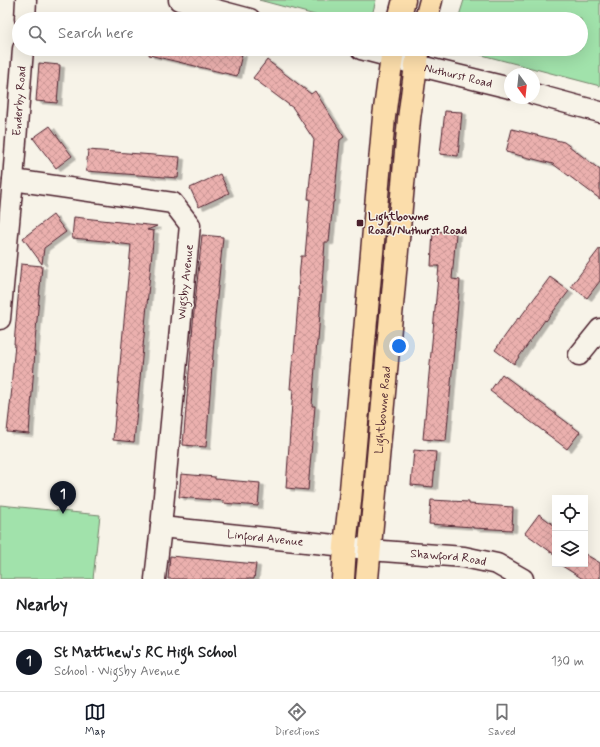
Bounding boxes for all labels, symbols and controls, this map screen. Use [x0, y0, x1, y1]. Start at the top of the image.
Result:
search box [12, 12, 588, 56]
icon: search [26, 23, 48, 45]
text: Search here [58, 24, 134, 44]
street label: Nuthurst Road [422, 60, 494, 92]
street label: Enderby Road [9, 65, 31, 137]
north arrow [504, 68, 540, 104]
place label: Lightbowne Road/Nuthurst Road [368, 209, 467, 239]
marker: Lightbowne Road/Nuthurst Road [355, 218, 365, 228]
street label: Wigsby Avenue [174, 243, 199, 321]
your location [389, 336, 409, 356]
street label: Lightbowne Road [371, 365, 395, 454]
pin: 1 [50, 481, 76, 514]
map controls [552, 495, 588, 567]
button: locate [552, 495, 588, 531]
street label: Linford Avenue [226, 527, 304, 551]
button: layers [552, 531, 588, 567]
street label: Shawford Road [410, 546, 488, 570]
text: Nearby [16, 594, 68, 616]
text: St Matthew's RC High School [54, 643, 237, 663]
text: 1 [26, 653, 32, 670]
text: 130 m [551, 653, 584, 670]
text: School · Wigsby Avenue [54, 663, 180, 680]
tab: Map [84, 701, 106, 739]
tab: Directions [274, 701, 320, 739]
tab: Saved [488, 701, 516, 739]

